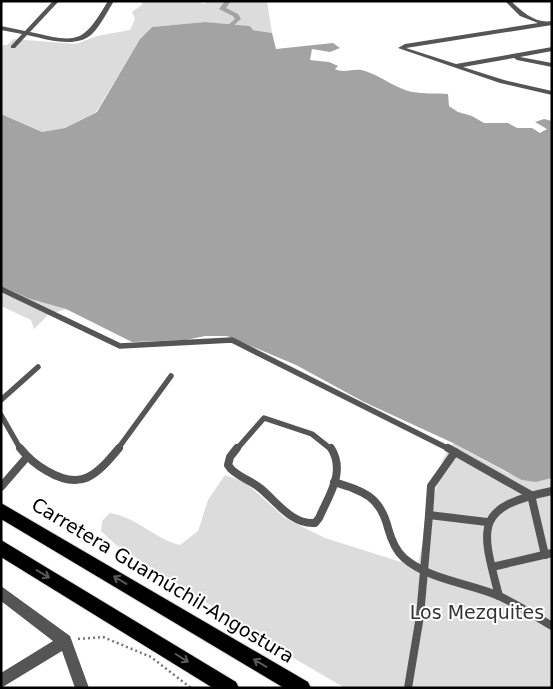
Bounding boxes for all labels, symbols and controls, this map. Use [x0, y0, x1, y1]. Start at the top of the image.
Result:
street label: Carretera Guamúchil-Angostura [28, 493, 298, 667]
one-way arrow [36, 568, 50, 579]
one-way arrow [114, 575, 128, 585]
park label: Los Mezquites [410, 601, 544, 623]
one-way arrow [175, 652, 189, 663]
one-way arrow [254, 657, 268, 667]

